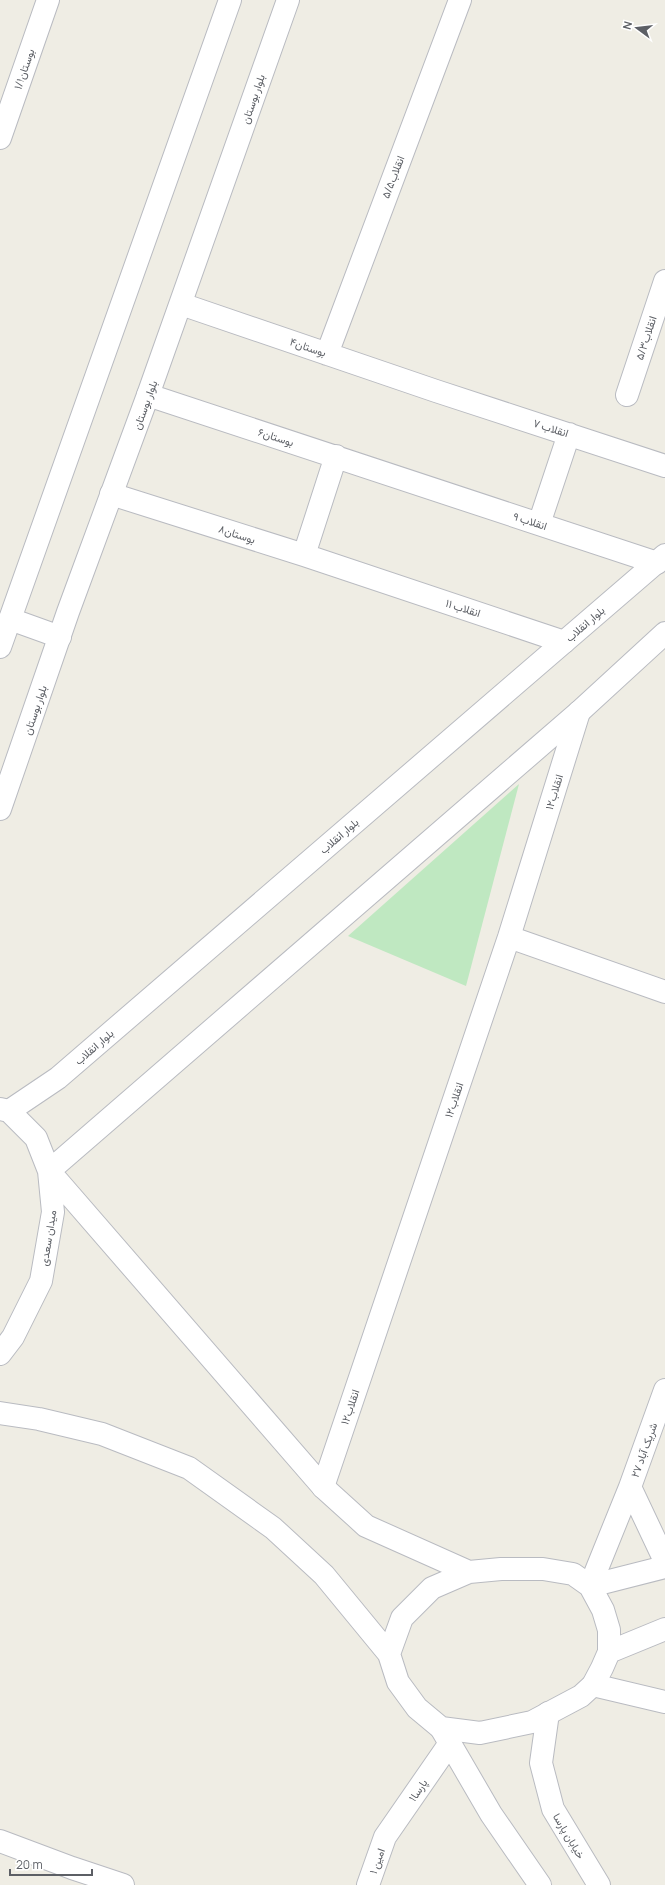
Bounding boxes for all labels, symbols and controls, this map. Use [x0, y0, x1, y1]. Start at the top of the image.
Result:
north arrow [617, 8, 657, 48]
text: N [619, 19, 635, 31]
street label: بوستان۱/۱ [10, 47, 37, 91]
street label: بلوار بوستان [237, 72, 268, 126]
street label: انقلاب۵/۵ [378, 153, 408, 200]
street label: انقلاب۵/۳ [631, 314, 660, 362]
street label: بوستان۴ [288, 333, 328, 360]
street label: بلوار بوستان [129, 378, 160, 432]
street label: انقلاب ۷ [532, 415, 571, 440]
street label: بوستان۶ [256, 424, 296, 449]
street label: انقلاب ۹ [511, 508, 549, 533]
street label: بوستان۸ [217, 521, 257, 547]
street label: انقلاب ۱۱ [444, 595, 483, 620]
street label: بلوار انقلاب [562, 602, 608, 645]
street label: بلوار بوستان [19, 683, 50, 737]
street label: انقلاب۱۲ [541, 772, 566, 811]
street label: بلوار انقلاب [316, 814, 362, 857]
street label: بلوار انقلاب [71, 1025, 117, 1068]
street label: انقلاب۱۲ [441, 1080, 467, 1119]
street label: میدان سعدی [36, 1209, 59, 1267]
street label: انقلاب۱۲ [337, 1387, 363, 1426]
street label: شریک آباد ۲۷ [627, 1420, 660, 1479]
street label: پارسا۱ [405, 1776, 431, 1804]
street label: خیابان پارسا [549, 1810, 589, 1862]
street label: امین ۱ [365, 1846, 388, 1876]
scale bar [10, 1851, 92, 1877]
text: 20 m [16, 1856, 43, 1873]

